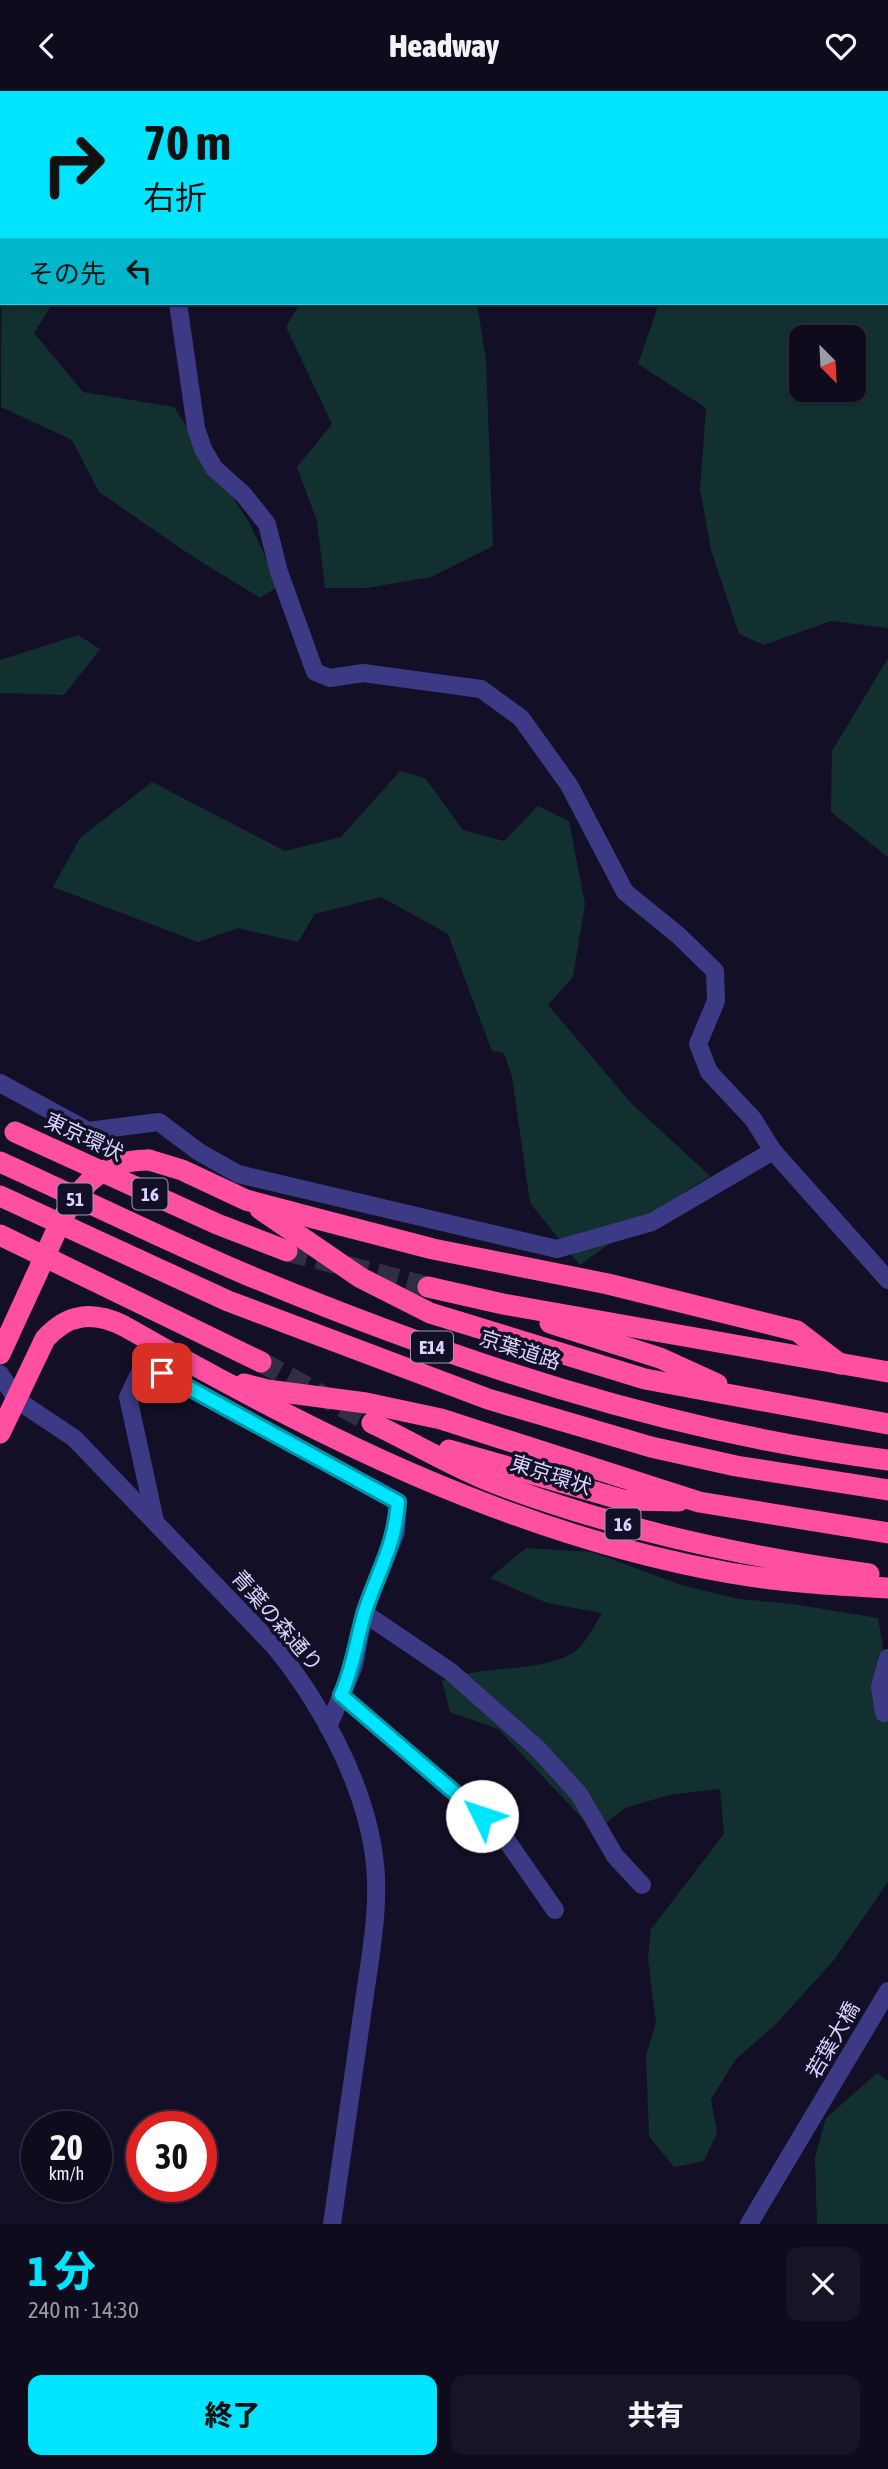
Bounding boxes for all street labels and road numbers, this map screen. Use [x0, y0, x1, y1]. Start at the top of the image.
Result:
street label: 東京環状 [41, 1107, 128, 1165]
road number: 16 [132, 1179, 168, 1210]
road number: 51 [57, 1183, 92, 1215]
street label: 京葉道路 [477, 1325, 564, 1373]
road number: E14 [411, 1331, 453, 1363]
street label: 東京環状 [508, 1450, 595, 1498]
road number: 16 [606, 1509, 640, 1539]
street label: 青葉の森通り [227, 1565, 328, 1676]
street label: 若葉大橋 [801, 1997, 864, 2082]

